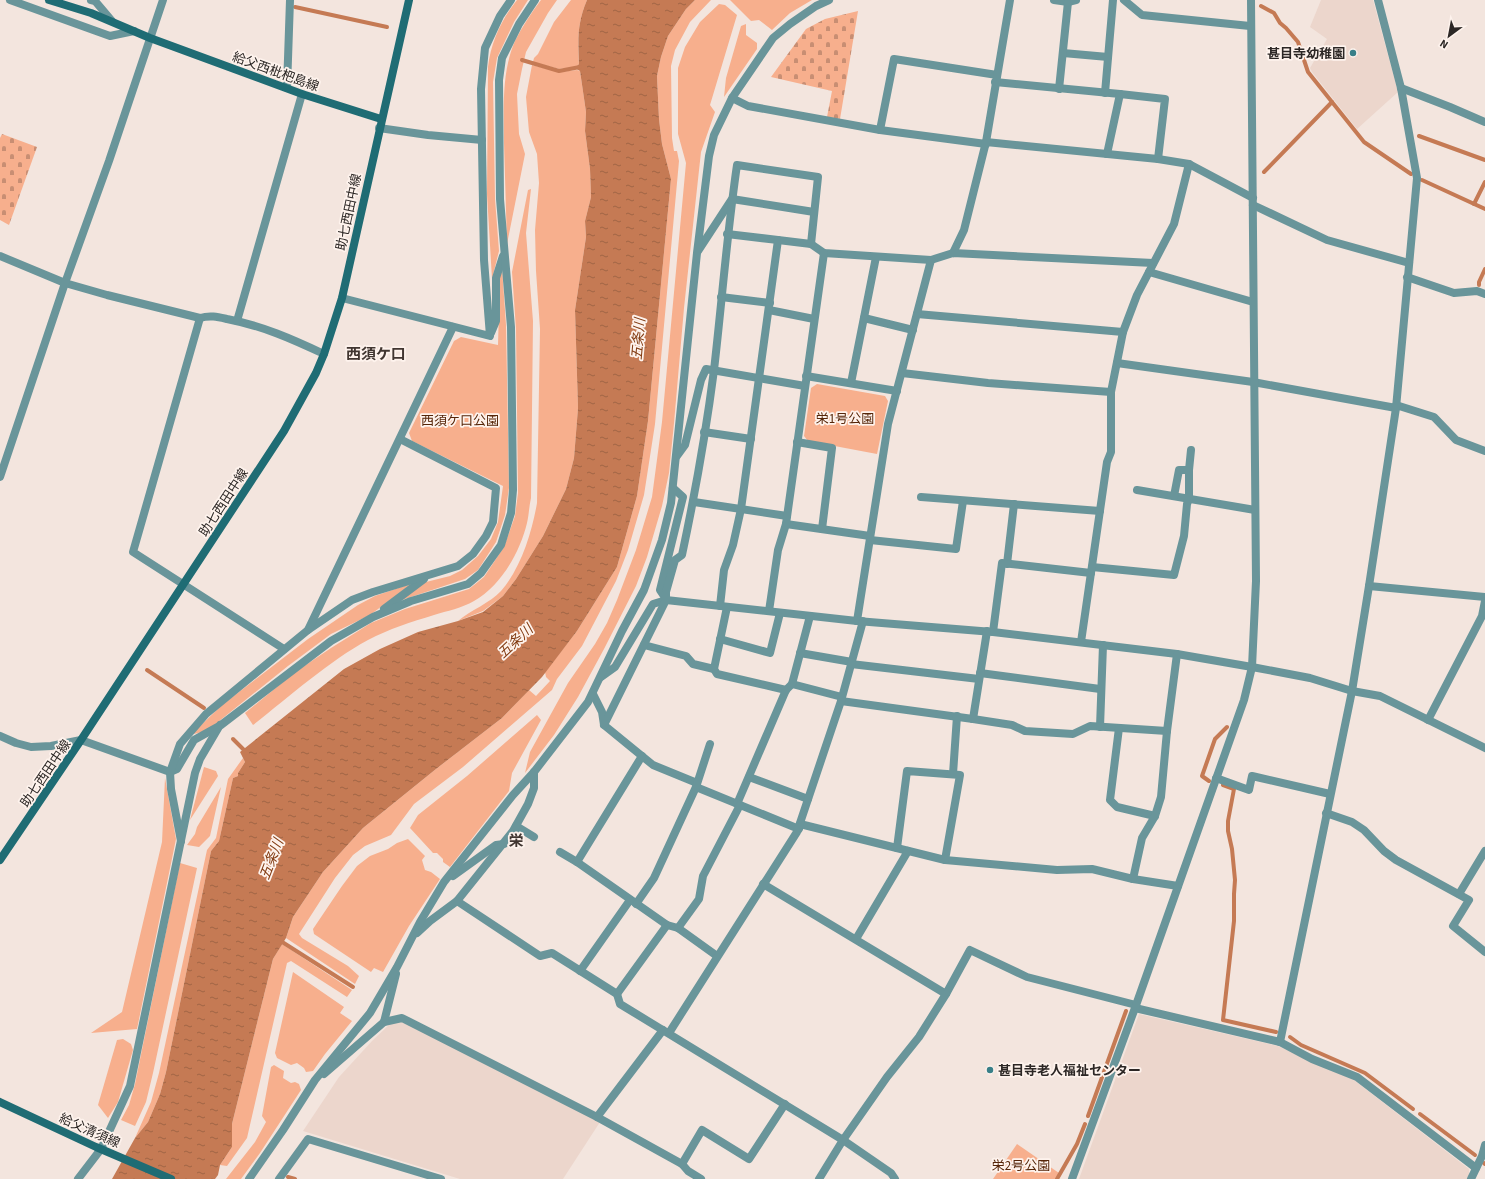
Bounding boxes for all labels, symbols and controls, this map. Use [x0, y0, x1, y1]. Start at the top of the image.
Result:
north arrow [1429, 16, 1469, 56]
text: N [1437, 36, 1451, 52]
place label: 甚目寺幼稚園 [1267, 45, 1345, 63]
street label: 給父西枇杷島線 [230, 48, 321, 96]
marker: 甚目寺幼稚園 [1348, 48, 1358, 58]
street label: 助七西田中線 [332, 172, 366, 252]
water label: 五条川 [627, 315, 651, 361]
district label: 西須ケ口 [346, 344, 406, 365]
park label: 栄1号公園 [816, 410, 874, 428]
park label: 西須ケ口公園 [421, 412, 499, 430]
street label: 助七西田中線 [195, 465, 253, 540]
water label: 五条川 [494, 619, 539, 663]
street label: 助七西田中線 [17, 736, 75, 811]
district label: 栄 [508, 831, 524, 852]
water label: 五条川 [255, 834, 290, 883]
place label: 甚目寺老人福祉センター [998, 1062, 1141, 1080]
marker: 甚目寺老人福祉センター [985, 1065, 995, 1075]
street label: 給父清須線 [56, 1109, 123, 1152]
park label: 栄2号公園 [992, 1157, 1050, 1175]

